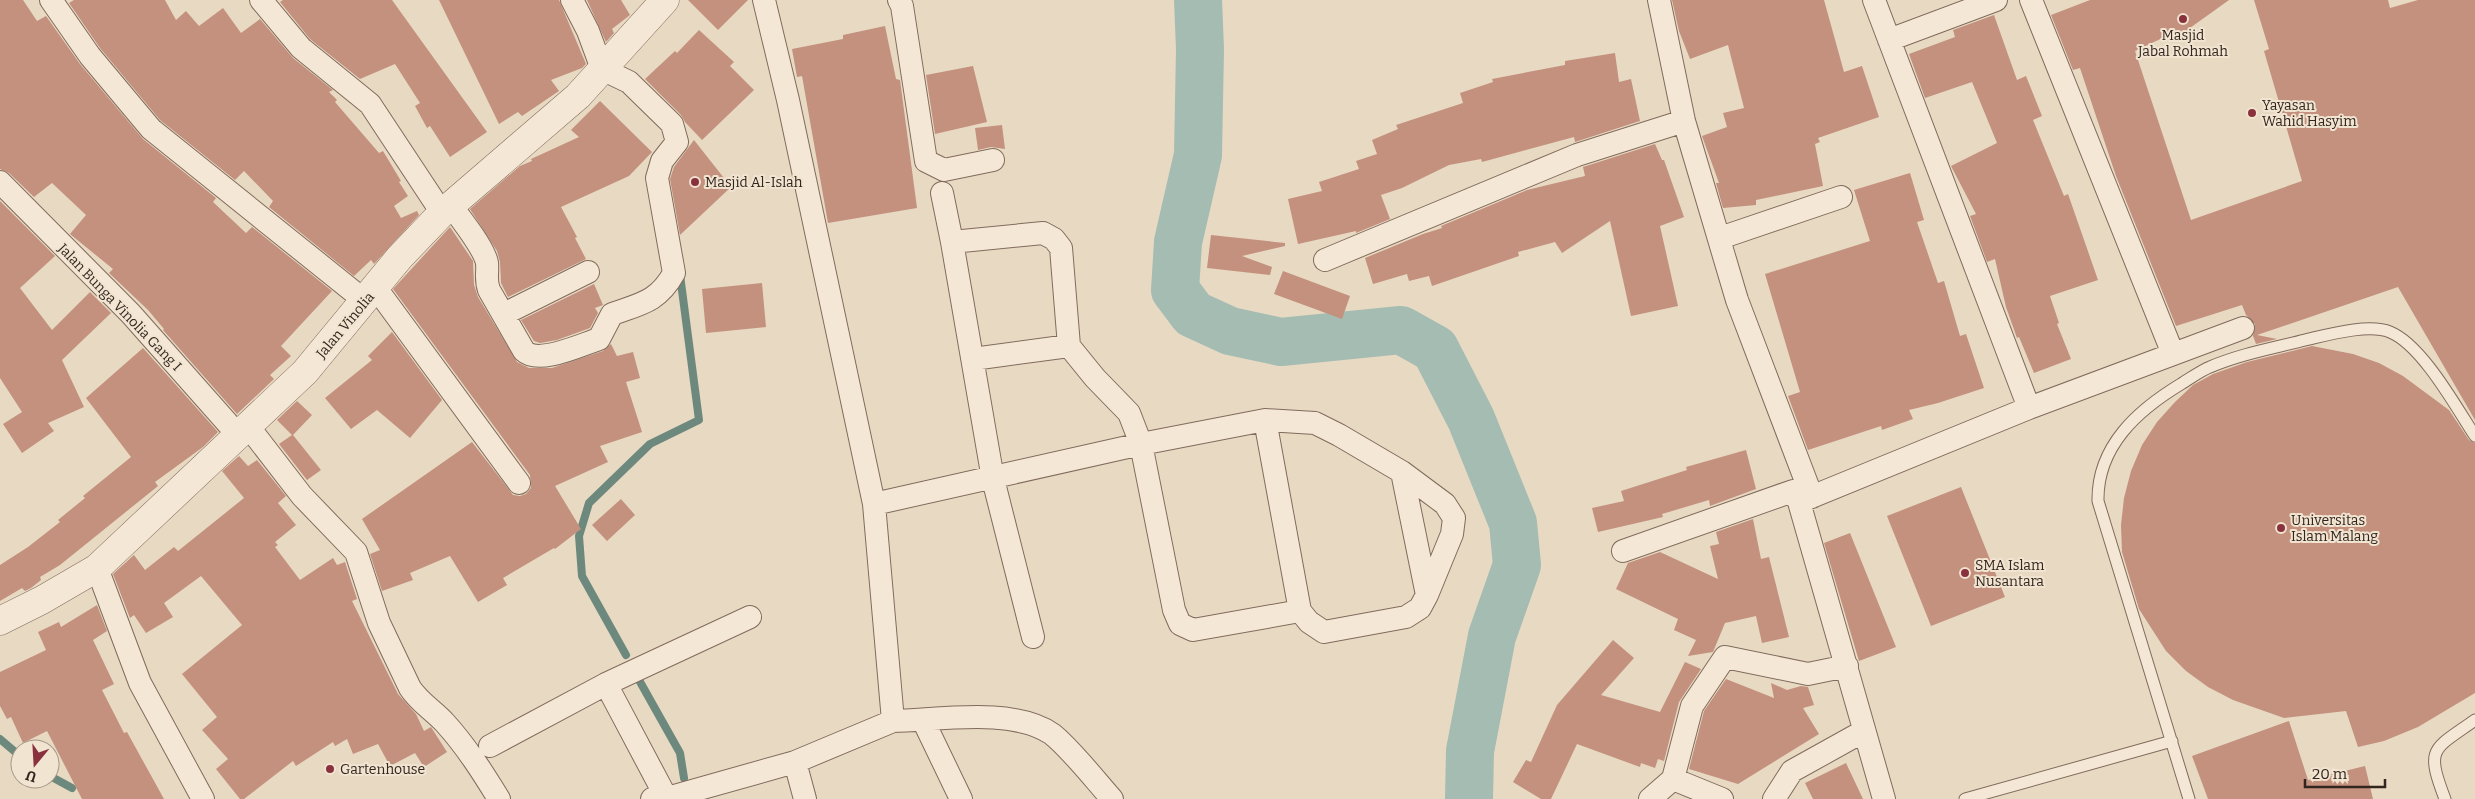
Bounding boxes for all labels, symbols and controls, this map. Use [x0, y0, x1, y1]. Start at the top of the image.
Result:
marker: Masjid Jabal Rohmah [2177, 13, 2189, 25]
place label: Masjid Jabal Rohmah [2137, 27, 2228, 60]
place label: Yayasan Wahid Hasyim [2262, 97, 2357, 130]
marker: Yayasan Wahid Hasyim [2246, 107, 2258, 119]
place label: Masjid Al-Islah [705, 174, 803, 191]
marker: Masjid Al-Islah [689, 176, 701, 188]
street label: Jalan Bunga Vinolia Gang I [54, 239, 185, 375]
street label: Jalan Vinolia [312, 289, 378, 363]
place label: Universitas Islam Malang [2291, 512, 2378, 545]
marker: Universitas Islam Malang [2275, 522, 2287, 534]
place label: SMA Islam Nusantara [1975, 557, 2045, 590]
marker: SMA Islam Nusantara [1959, 567, 1971, 579]
north arrow [10, 739, 60, 789]
scale bar [2305, 756, 2385, 788]
place label: Gartenhouse [340, 761, 425, 778]
marker: Gartenhouse [324, 763, 336, 775]
text: 20 m [2312, 765, 2348, 783]
text: U [23, 766, 39, 786]

